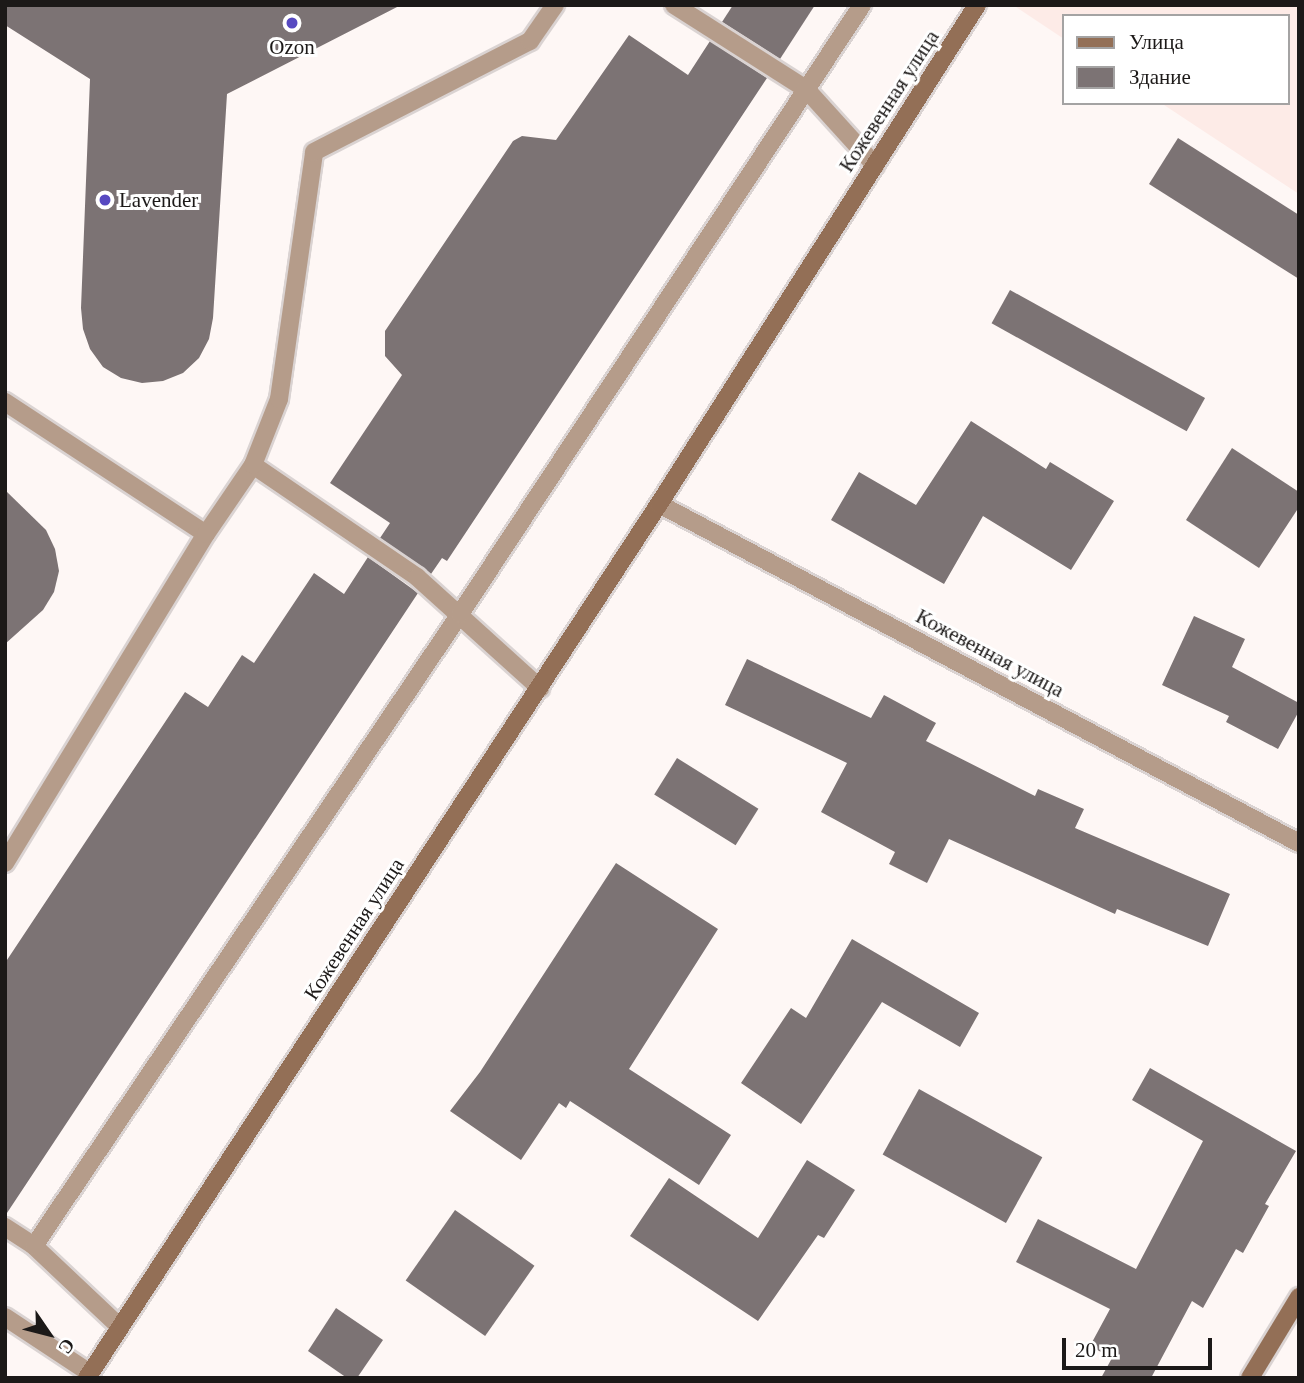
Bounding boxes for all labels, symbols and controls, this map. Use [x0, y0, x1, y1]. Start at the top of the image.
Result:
legend [1062, 14, 1290, 105]
marker: Ozon [284, 15, 300, 31]
street label: Кожевенная улица [834, 25, 944, 177]
text: Улица [1129, 30, 1184, 54]
place label: Ozon [269, 34, 315, 60]
text: Здание [1129, 65, 1191, 89]
place label: Lavender [119, 187, 198, 213]
marker: Lavender [97, 192, 113, 208]
street label: Кожевенная улица [912, 603, 1068, 703]
street label: Кожевенная улица [299, 853, 409, 1005]
north arrow [14, 1299, 84, 1369]
scale bar [1066, 1324, 1216, 1368]
text: С [54, 1335, 79, 1358]
text: 20 m [1075, 1338, 1118, 1362]

